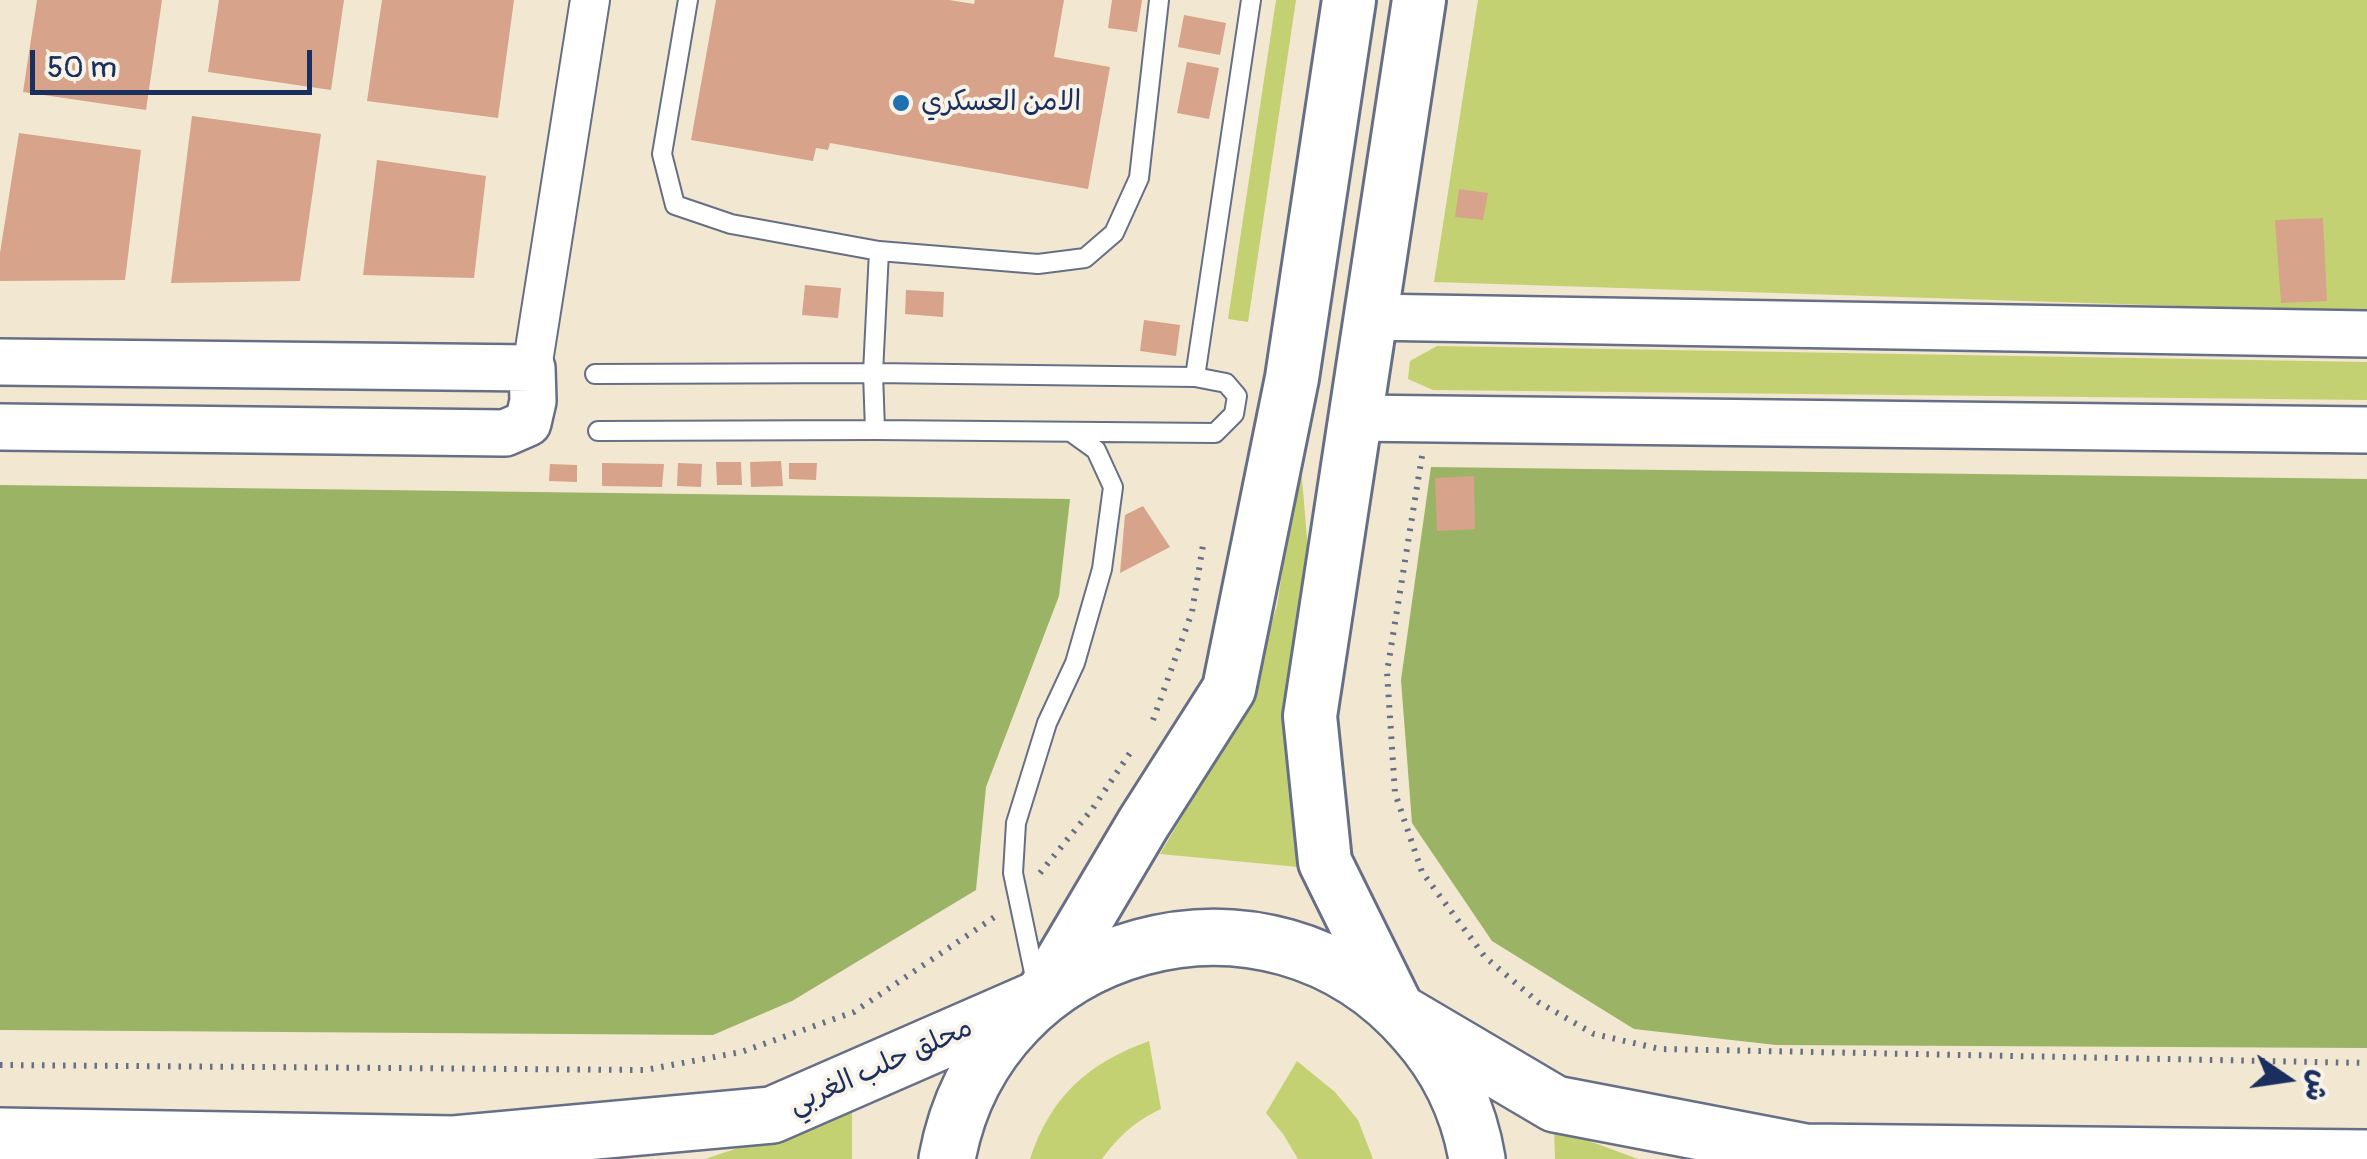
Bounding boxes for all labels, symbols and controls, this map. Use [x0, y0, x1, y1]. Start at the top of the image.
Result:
scale bar [35, 30, 318, 92]
text: 50 m [47, 49, 117, 86]
place label: الامن العسكري [921, 86, 1081, 120]
marker: الامن العسكري [890, 92, 912, 114]
street label: محلق حلب الغربي [784, 1011, 978, 1123]
north arrow [2237, 1029, 2337, 1129]
text: ش [2296, 1067, 2337, 1105]

